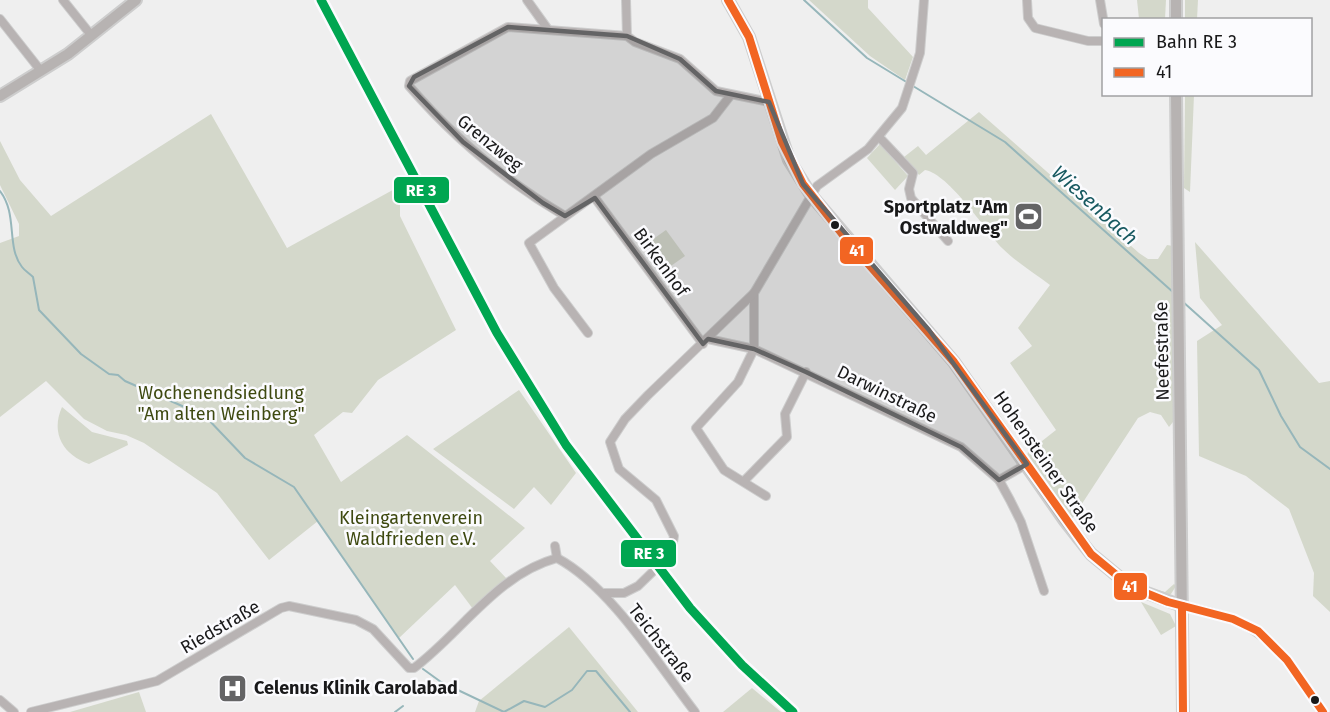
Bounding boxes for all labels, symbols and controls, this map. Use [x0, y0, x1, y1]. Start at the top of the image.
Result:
legend [1102, 18, 1312, 96]
text: Bahn RE 3 [1156, 31, 1237, 53]
text: 41 [1156, 61, 1172, 83]
street label: Grenzweg [453, 110, 528, 177]
water label: Wiesenbach [1047, 160, 1143, 250]
line badge: RE 3 [393, 176, 450, 204]
text: RE 3 [406, 181, 436, 200]
place label: Sportplatz "Am Ostwaldweg" [884, 196, 1008, 239]
sports icon: Sportplatz "Am Ostwaldweg" [1013, 201, 1045, 233]
unlabelled marker [829, 219, 841, 231]
street label: Birkenhof [629, 223, 694, 302]
line badge: 41 [839, 236, 874, 265]
text: 41 [849, 241, 865, 260]
street label: Neefestraße [1150, 301, 1174, 401]
street label: Darwinstraße [834, 360, 940, 428]
park label: Wochenendsiedlung "Am alten Weinberg" [137, 382, 305, 425]
street label: Hohensteiner Straße [989, 387, 1103, 537]
park label: Kleingartenverein Waldfrieden e.V. [339, 507, 483, 550]
line badge: RE 3 [620, 539, 677, 568]
text: RE 3 [634, 544, 664, 563]
line badge: 41 [1113, 572, 1148, 601]
text: 41 [1122, 577, 1138, 596]
street label: Riedstraße [176, 595, 264, 659]
street label: Teichstraße [623, 599, 699, 687]
hospital icon: Celenus Klinik Carolabad [217, 672, 249, 704]
place label: Celenus Klinik Carolabad [254, 677, 458, 699]
unlabelled marker [1309, 694, 1321, 706]

